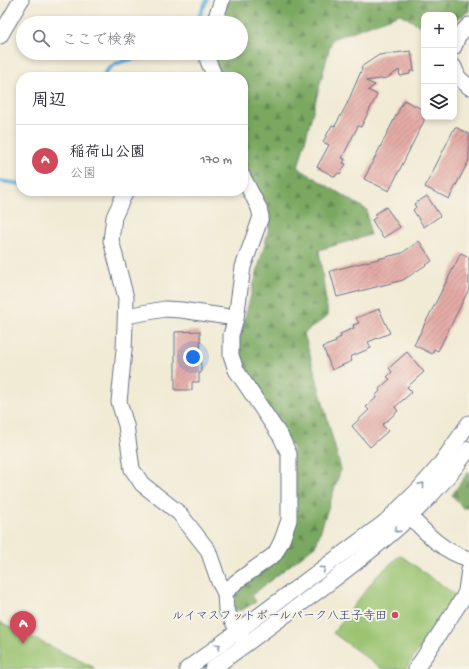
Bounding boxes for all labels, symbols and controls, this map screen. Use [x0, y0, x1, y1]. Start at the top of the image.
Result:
map controls [421, 12, 457, 120]
button: + [421, 12, 457, 48]
search box [16, 16, 248, 60]
icon: search [30, 27, 52, 49]
text: ここで検索 [62, 32, 137, 50]
button: − [421, 48, 457, 84]
button: layers [421, 84, 457, 120]
text: 周辺 [32, 92, 66, 112]
text: 稲荷山公園 [70, 144, 145, 162]
text: A [41, 153, 49, 168]
text: 170 m [200, 153, 232, 168]
text: 公園 [70, 167, 96, 182]
your location [183, 347, 203, 367]
one-way arrow [417, 483, 424, 490]
one-way arrow [394, 526, 402, 533]
one-way arrow [319, 566, 326, 574]
place label: ルイマスフットボールパーク八王子寺田 [172, 609, 387, 624]
marker: ルイマスフットボールパーク八王子寺田 [390, 610, 400, 620]
pin: A [10, 611, 36, 644]
one-way arrow [214, 644, 221, 651]

